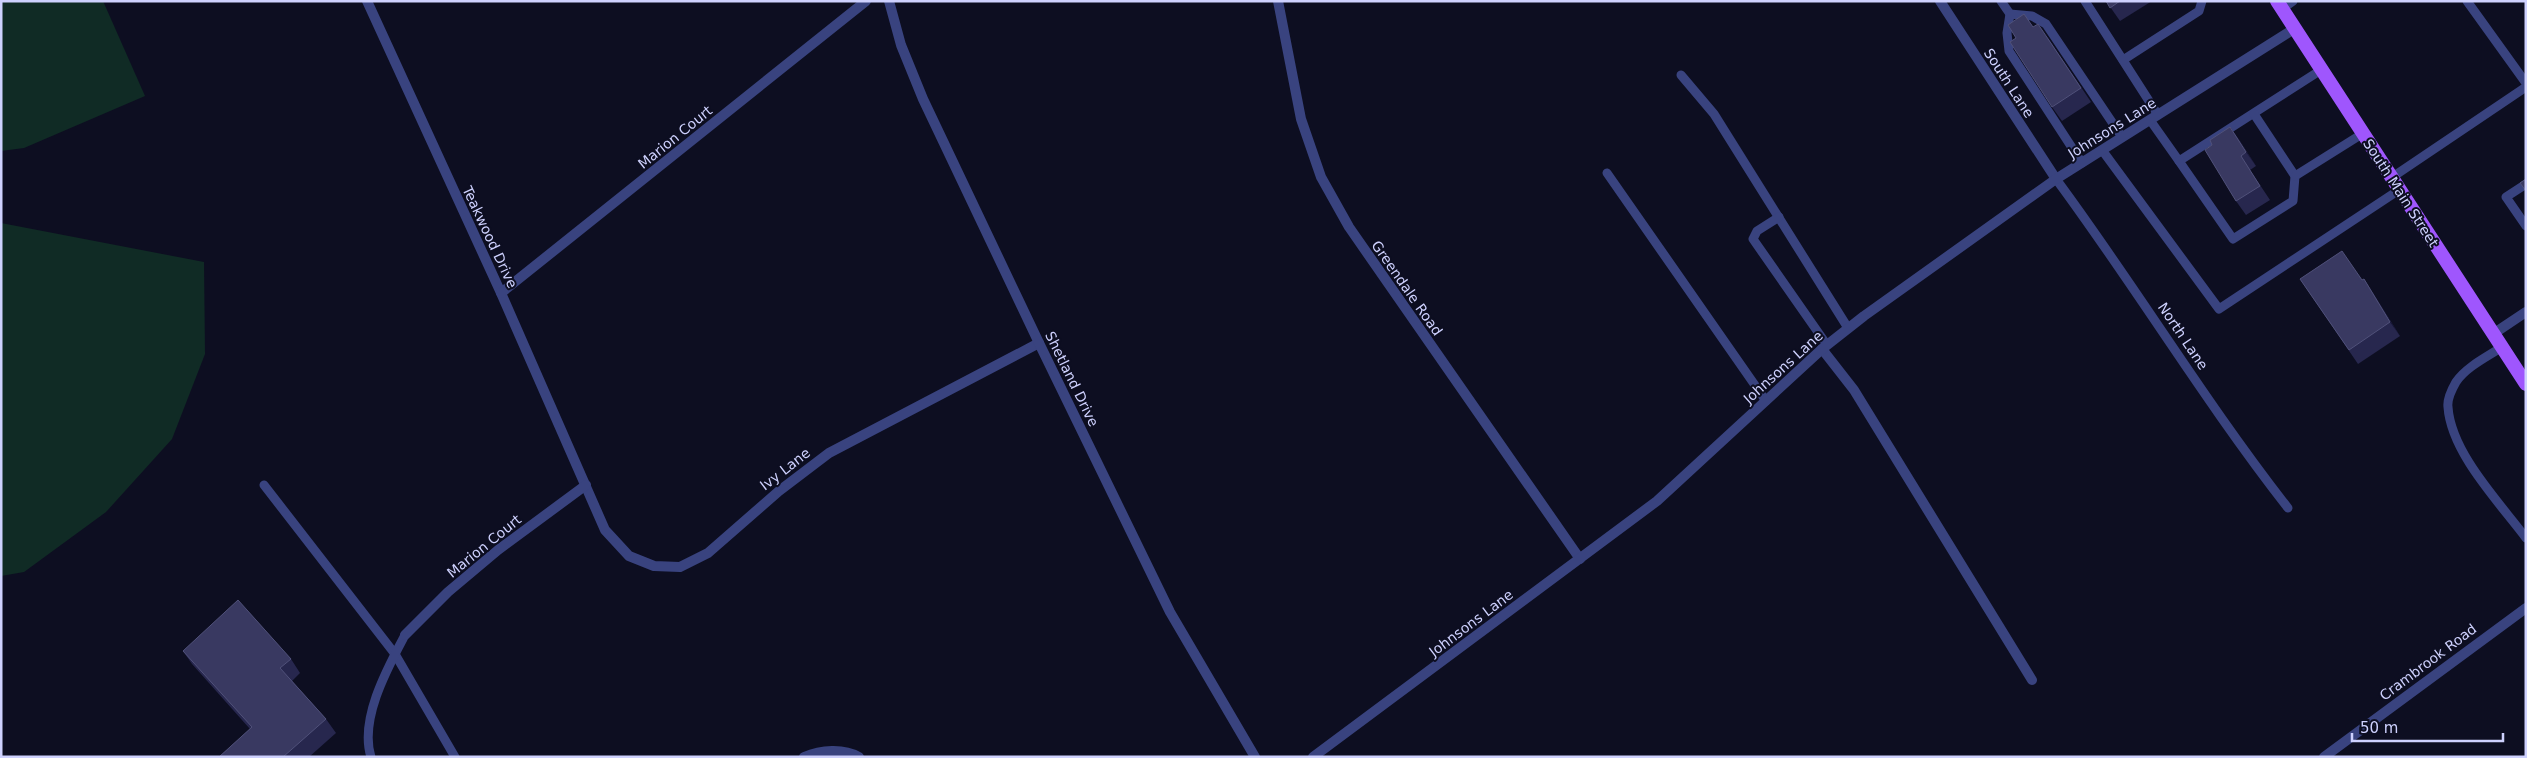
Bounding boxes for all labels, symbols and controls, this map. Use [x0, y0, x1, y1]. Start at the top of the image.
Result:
street label: South Lane [1981, 46, 2037, 120]
street label: Johnsons Lane [2064, 95, 2159, 162]
street label: Marion Court [635, 102, 716, 172]
street label: South Main Street [2360, 136, 2442, 250]
street label: Teakwood Drive [459, 183, 521, 291]
street label: Greendale Road [1368, 238, 1446, 338]
street label: North Lane [2155, 299, 2211, 373]
street label: Johnsons Lane [1739, 327, 1826, 407]
street label: Shetland Drive [1042, 329, 1102, 429]
street label: Ivy Lane [757, 445, 813, 493]
street label: Marion Court [444, 511, 525, 581]
street label: Johnsons Lane [1425, 586, 1516, 660]
street label: Crambrook Road [2377, 620, 2479, 704]
scale bar [2352, 710, 2503, 742]
text: 50 m [2360, 719, 2398, 737]

